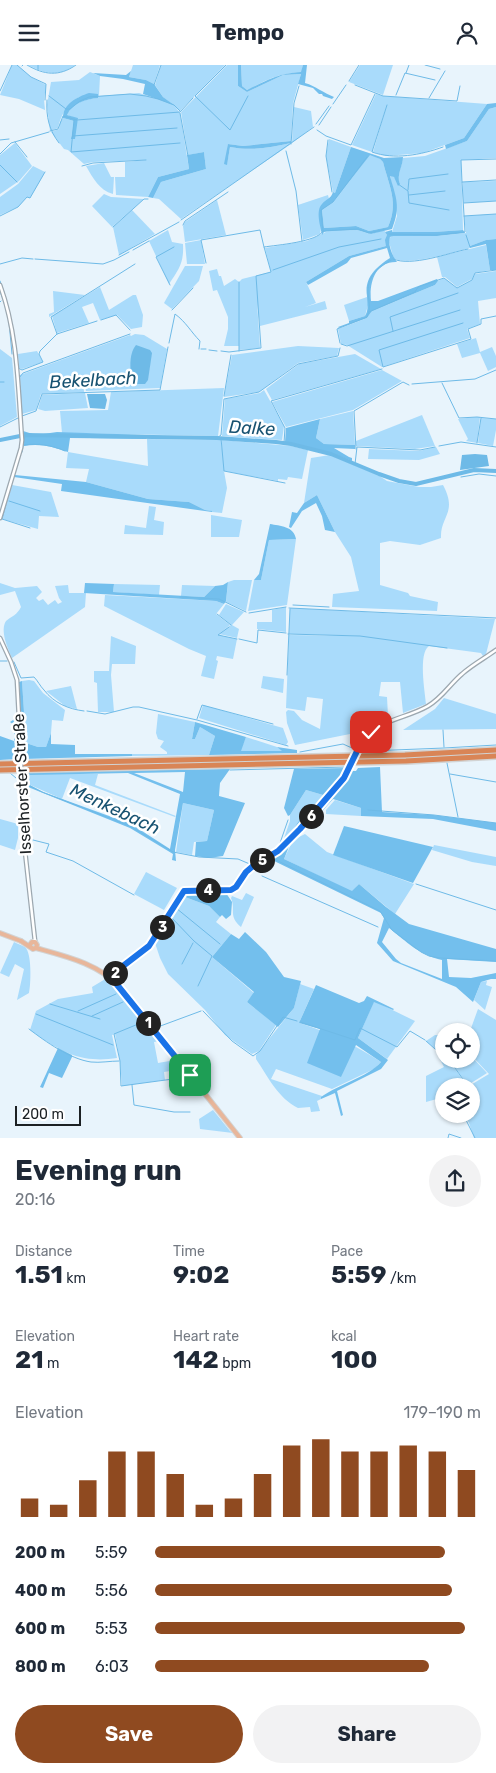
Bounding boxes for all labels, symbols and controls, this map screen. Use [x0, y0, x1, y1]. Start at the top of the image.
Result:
icon: menu [15, 19, 43, 47]
text: Tempo [212, 19, 284, 46]
icon: person [453, 19, 481, 47]
water label: Bekelbach [49, 367, 137, 393]
water label: Dalke [228, 416, 276, 440]
pin [350, 711, 392, 753]
street label: Isselhorster Straße [9, 713, 35, 855]
icon: check [357, 718, 385, 746]
water label: Menkebach [67, 779, 163, 839]
pin: 6 [298, 803, 324, 829]
text: 6 [307, 808, 316, 825]
pin: 5 [250, 847, 274, 873]
text: 5 [258, 852, 267, 869]
pin: 4 [196, 877, 220, 903]
text: 4 [204, 882, 213, 899]
pin: 3 [150, 915, 174, 939]
text: 3 [158, 919, 167, 936]
pin: 2 [102, 961, 128, 985]
text: 2 [111, 965, 120, 982]
pin: 1 [136, 1011, 160, 1035]
text: 1 [145, 1015, 152, 1032]
map controls [435, 1023, 480, 1123]
button: locate [435, 1023, 480, 1068]
pin [169, 1054, 211, 1096]
icon: arrive [176, 1061, 204, 1089]
button: layers [435, 1078, 480, 1123]
scale bar [15, 1103, 81, 1126]
text: 200 m [22, 1106, 64, 1123]
text: Evening run [15, 1154, 182, 1187]
button: share [429, 1155, 481, 1207]
text: 20:16 [15, 1190, 55, 1209]
text: Distance [15, 1243, 72, 1260]
text: Time [173, 1243, 205, 1260]
text: Pace [331, 1243, 363, 1260]
text: 1.51 [15, 1260, 63, 1289]
text: 9:02 [173, 1260, 230, 1289]
text: 5:59 [331, 1260, 387, 1289]
text: km [63, 1270, 86, 1287]
text: /km [387, 1270, 417, 1287]
text: Elevation [15, 1328, 75, 1345]
text: Heart rate [173, 1328, 239, 1345]
text: kcal [331, 1328, 357, 1345]
text: 21 [15, 1345, 44, 1374]
text: 142 [173, 1345, 219, 1374]
text: 100 [331, 1345, 377, 1374]
text: m [44, 1355, 60, 1372]
text: bpm [219, 1355, 251, 1372]
text: Elevation [15, 1403, 84, 1422]
text: 179–190 m [403, 1403, 481, 1422]
text: 200 m [15, 1543, 65, 1562]
text: 5:59 [95, 1543, 128, 1562]
text: 400 m [15, 1581, 66, 1600]
text: 5:56 [95, 1581, 128, 1600]
text: 600 m [15, 1619, 65, 1638]
text: 5:53 [95, 1619, 128, 1638]
text: 800 m [15, 1657, 66, 1676]
text: 6:03 [95, 1657, 129, 1676]
button: Save [15, 1705, 243, 1763]
button: Share [253, 1705, 481, 1763]

